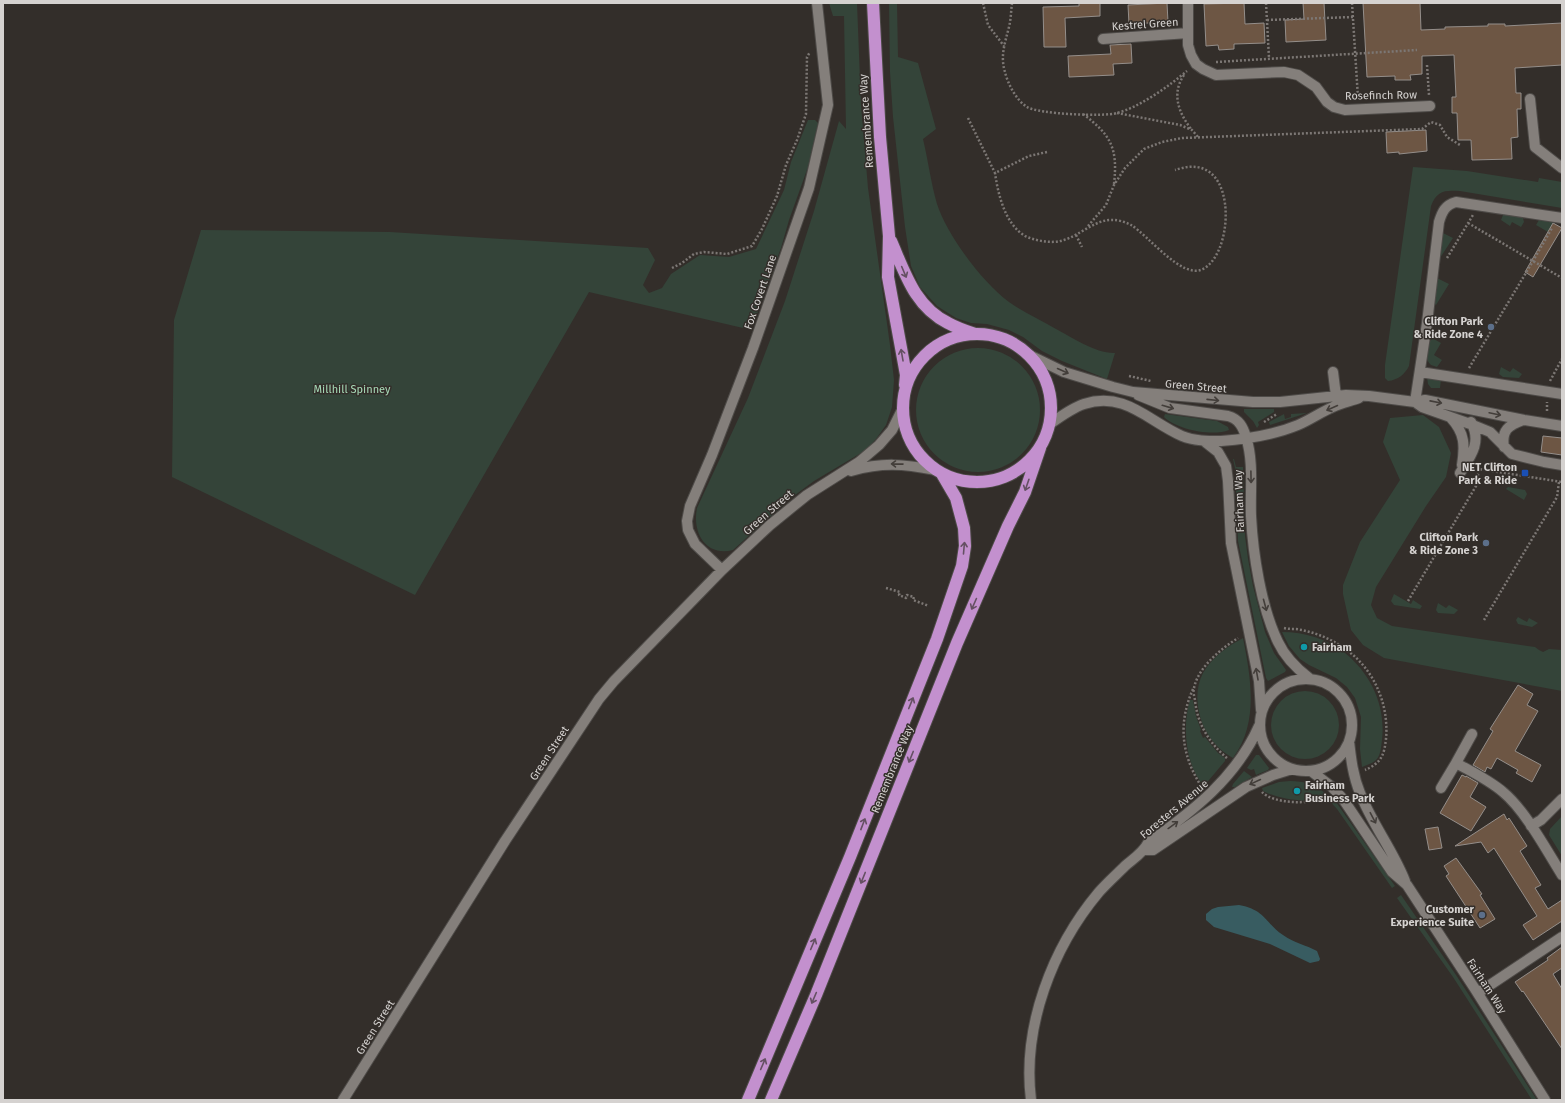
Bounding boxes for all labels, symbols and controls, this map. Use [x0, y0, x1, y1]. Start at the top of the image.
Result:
street label: Kestrel Green [1111, 16, 1179, 33]
street label: Remembrance Way [857, 73, 876, 168]
street label: Rosefinch Row [1345, 88, 1417, 103]
street label: Fox Covert Lane [742, 253, 779, 331]
one-way arrow [901, 266, 909, 278]
place label: Clifton Park & Ride Zone 4 [1413, 315, 1484, 341]
marker: Clifton Park & Ride Zone 4 [1486, 322, 1496, 332]
one-way arrow [898, 349, 906, 362]
one-way arrow [1056, 368, 1068, 375]
street label: Green Street [1164, 377, 1227, 396]
park label: Millhill Spinney [314, 383, 391, 396]
one-way arrow [1206, 396, 1219, 403]
one-way arrow [1429, 398, 1442, 406]
one-way arrow [1162, 404, 1175, 411]
one-way arrow [1326, 404, 1338, 412]
one-way arrow [1488, 410, 1501, 418]
one-way arrow [891, 460, 904, 468]
place label: NET Clifton Park & Ride [1458, 461, 1517, 487]
marker: NET Clifton Park & Ride [1520, 468, 1530, 478]
street label: Fairham Way [1232, 469, 1247, 533]
one-way arrow [1247, 470, 1254, 483]
one-way arrow [1023, 479, 1030, 492]
street label: Green Street [741, 487, 796, 538]
place label: Clifton Park & Ride Zone 3 [1409, 531, 1479, 557]
marker: Clifton Park & Ride Zone 3 [1481, 538, 1491, 548]
one-way arrow [960, 542, 968, 555]
one-way arrow [970, 598, 977, 610]
one-way arrow [1262, 599, 1269, 612]
place label: Fairham [1312, 641, 1352, 654]
marker: Fairham [1299, 642, 1309, 652]
one-way arrow [1253, 668, 1261, 681]
one-way arrow [907, 698, 915, 710]
street label: Remembrance Way [869, 723, 916, 815]
street label: Green Street [527, 724, 572, 783]
one-way arrow [907, 751, 915, 763]
street label: Foresters Avenue [1138, 777, 1211, 842]
one-way arrow [1250, 779, 1262, 786]
place label: Fairham Business Park [1305, 779, 1376, 805]
marker: Fairham Business Park [1292, 786, 1302, 796]
one-way arrow [1370, 811, 1377, 823]
one-way arrow [859, 818, 867, 830]
one-way arrow [1168, 821, 1179, 829]
one-way arrow [858, 871, 866, 883]
place label: Customer Experience Suite [1390, 903, 1475, 929]
marker: Customer Experience Suite [1477, 910, 1487, 920]
one-way arrow [810, 939, 818, 951]
street label: Fairham Way [1464, 956, 1509, 1017]
one-way arrow [810, 992, 818, 1004]
street label: Green Street [353, 997, 397, 1057]
one-way arrow [760, 1058, 767, 1070]

